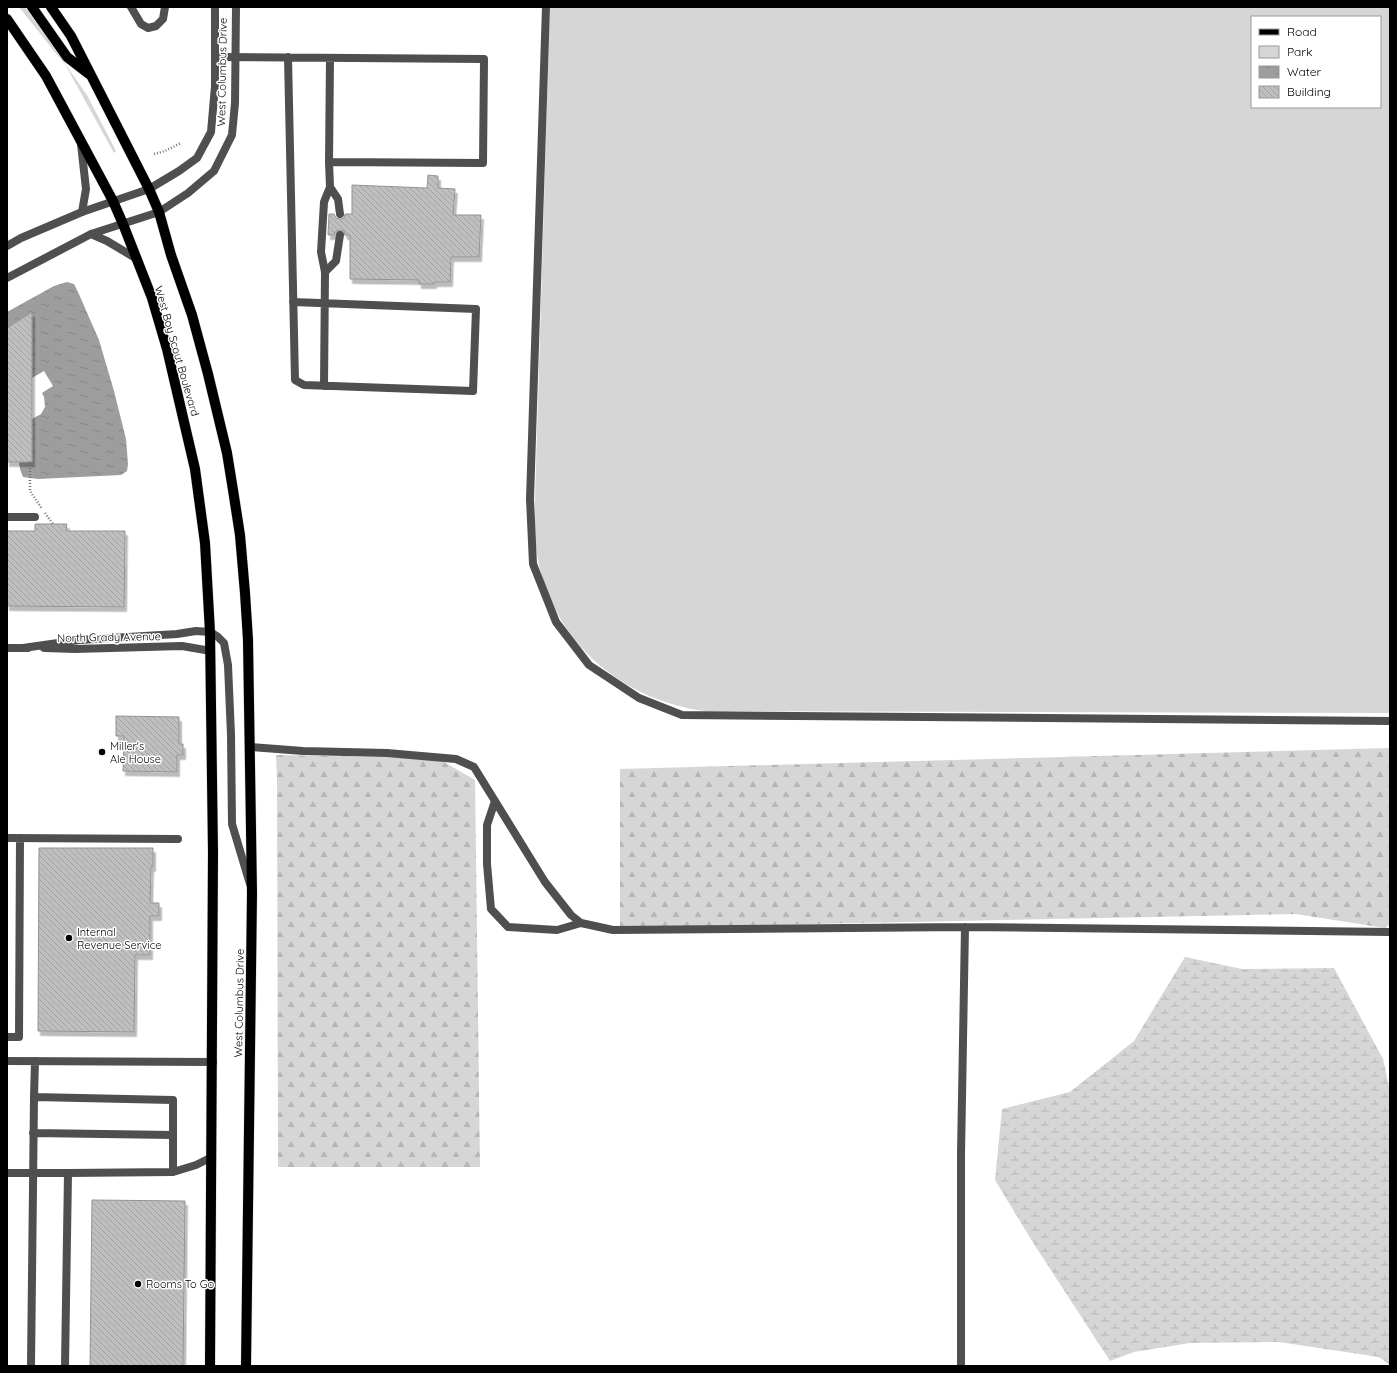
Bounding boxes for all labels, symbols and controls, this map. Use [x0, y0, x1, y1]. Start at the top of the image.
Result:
legend [1251, 16, 1381, 108]
street label: West Columbus Drive [214, 18, 230, 126]
text: Road [1287, 24, 1317, 39]
text: Park [1287, 44, 1312, 59]
text: Water [1287, 64, 1322, 79]
text: Building [1287, 84, 1331, 99]
street label: West Boy Scout Boulevard [152, 284, 202, 418]
street label: North Grady Avenue [57, 629, 161, 645]
place label: Miller's Ale House [110, 739, 161, 766]
marker: Miller's Ale House [97, 747, 107, 757]
place label: Internal Revenue Service [77, 925, 162, 952]
marker: Internal Revenue Service [64, 933, 74, 943]
street label: West Columbus Drive [231, 949, 247, 1057]
place label: Rooms To Go [146, 1277, 214, 1291]
marker: Rooms To Go [133, 1279, 143, 1289]

